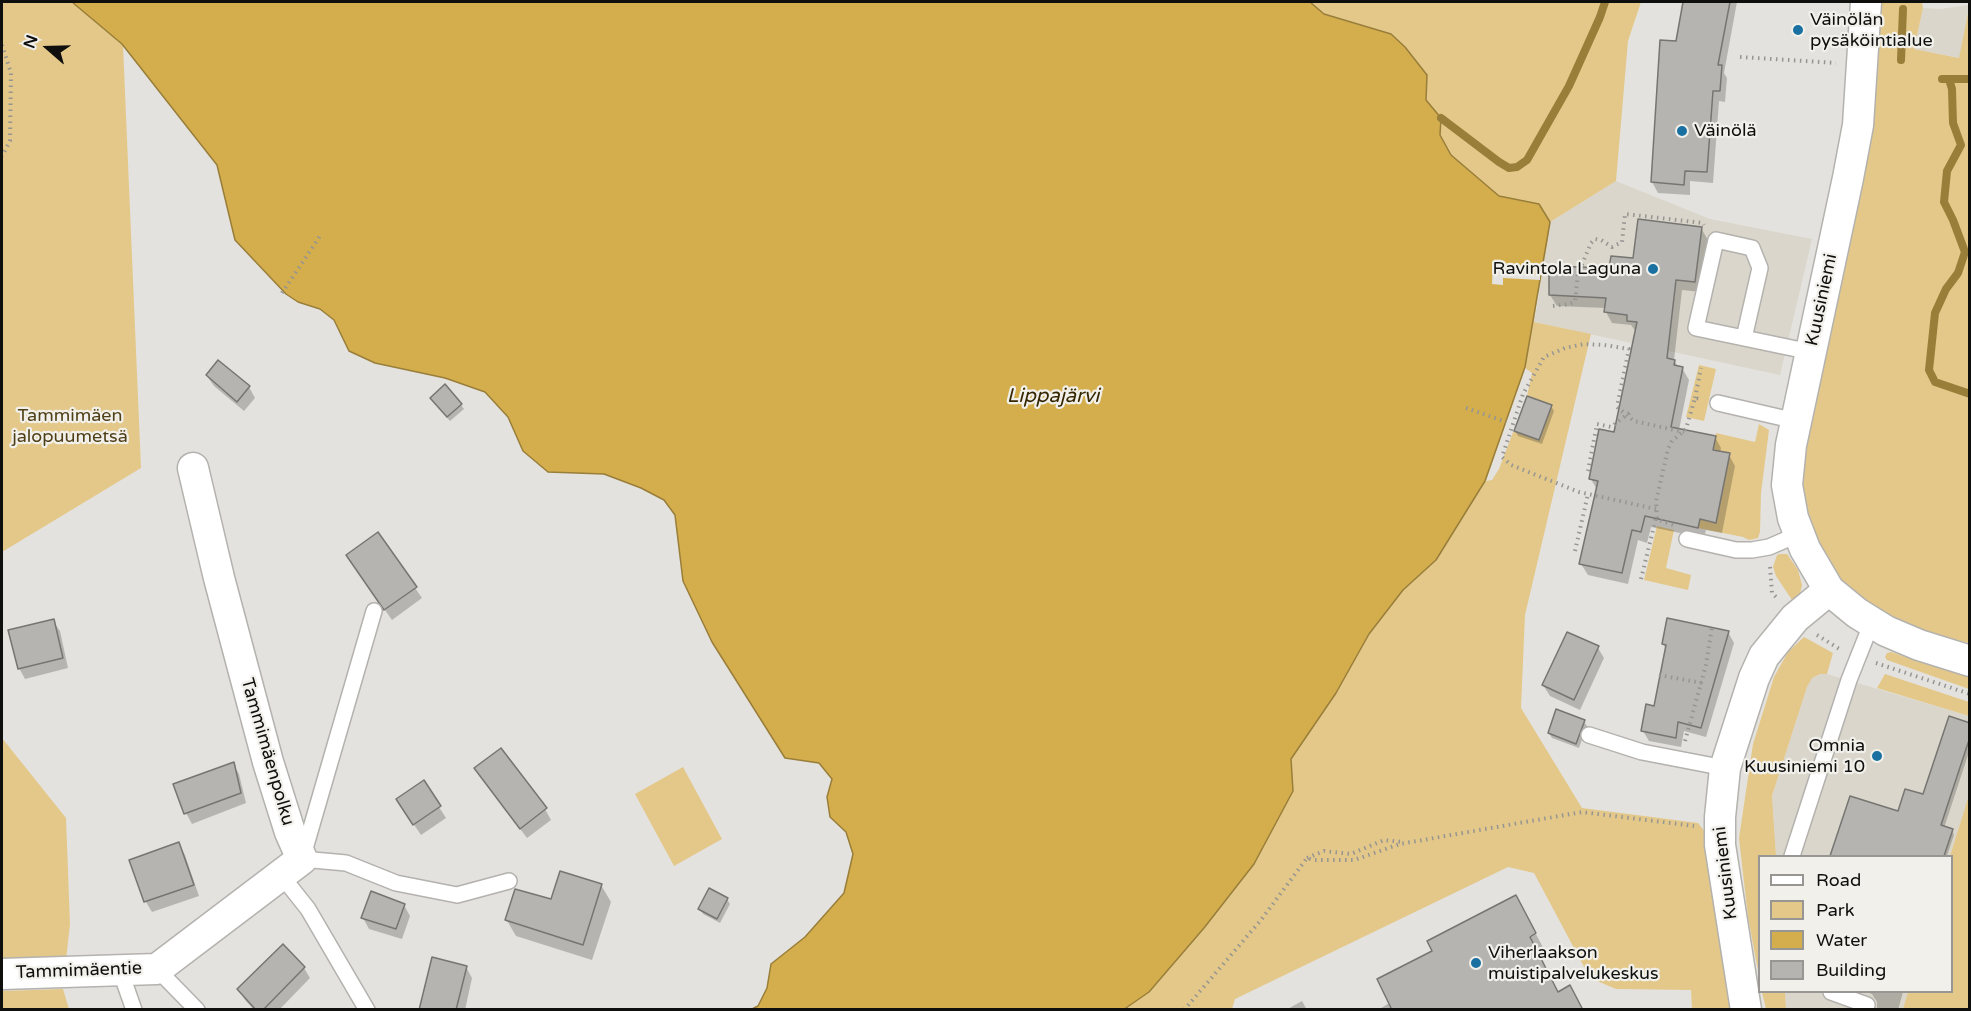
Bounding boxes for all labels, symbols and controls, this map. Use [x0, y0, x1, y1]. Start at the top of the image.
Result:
place label: Väinölän pysäköintialue [1810, 9, 1933, 52]
north arrow [18, 18, 78, 78]
marker: Väinölän pysäköintialue [1791, 23, 1805, 37]
text: N [19, 32, 43, 51]
place label: Väinölä [1694, 120, 1757, 142]
marker: Väinölä [1675, 124, 1689, 138]
street label: Kuusiniemi [1802, 252, 1842, 348]
place label: Ravintola Laguna [1493, 258, 1641, 280]
marker: Ravintola Laguna [1646, 262, 1660, 276]
water label: Lippajärvi [1007, 385, 1099, 409]
park label: Tammimäen jalopuumetsä [12, 405, 128, 448]
street label: Tammimäenpolku [236, 676, 298, 828]
place label: Omnia Kuusiniemi 10 [1744, 735, 1865, 777]
marker: Omnia Kuusiniemi 10 [1870, 749, 1884, 763]
street label: Kuusiniemi [1710, 825, 1742, 921]
legend [1758, 855, 1953, 993]
text: Road [1816, 869, 1861, 891]
text: Park [1816, 899, 1854, 921]
text: Water [1816, 929, 1867, 951]
place label: Viherlaakson muistipalvelukeskus [1488, 942, 1659, 984]
marker: Viherlaakson muistipalvelukeskus [1469, 956, 1483, 970]
street label: Tammimäentie [16, 958, 142, 984]
text: Building [1816, 959, 1886, 981]

